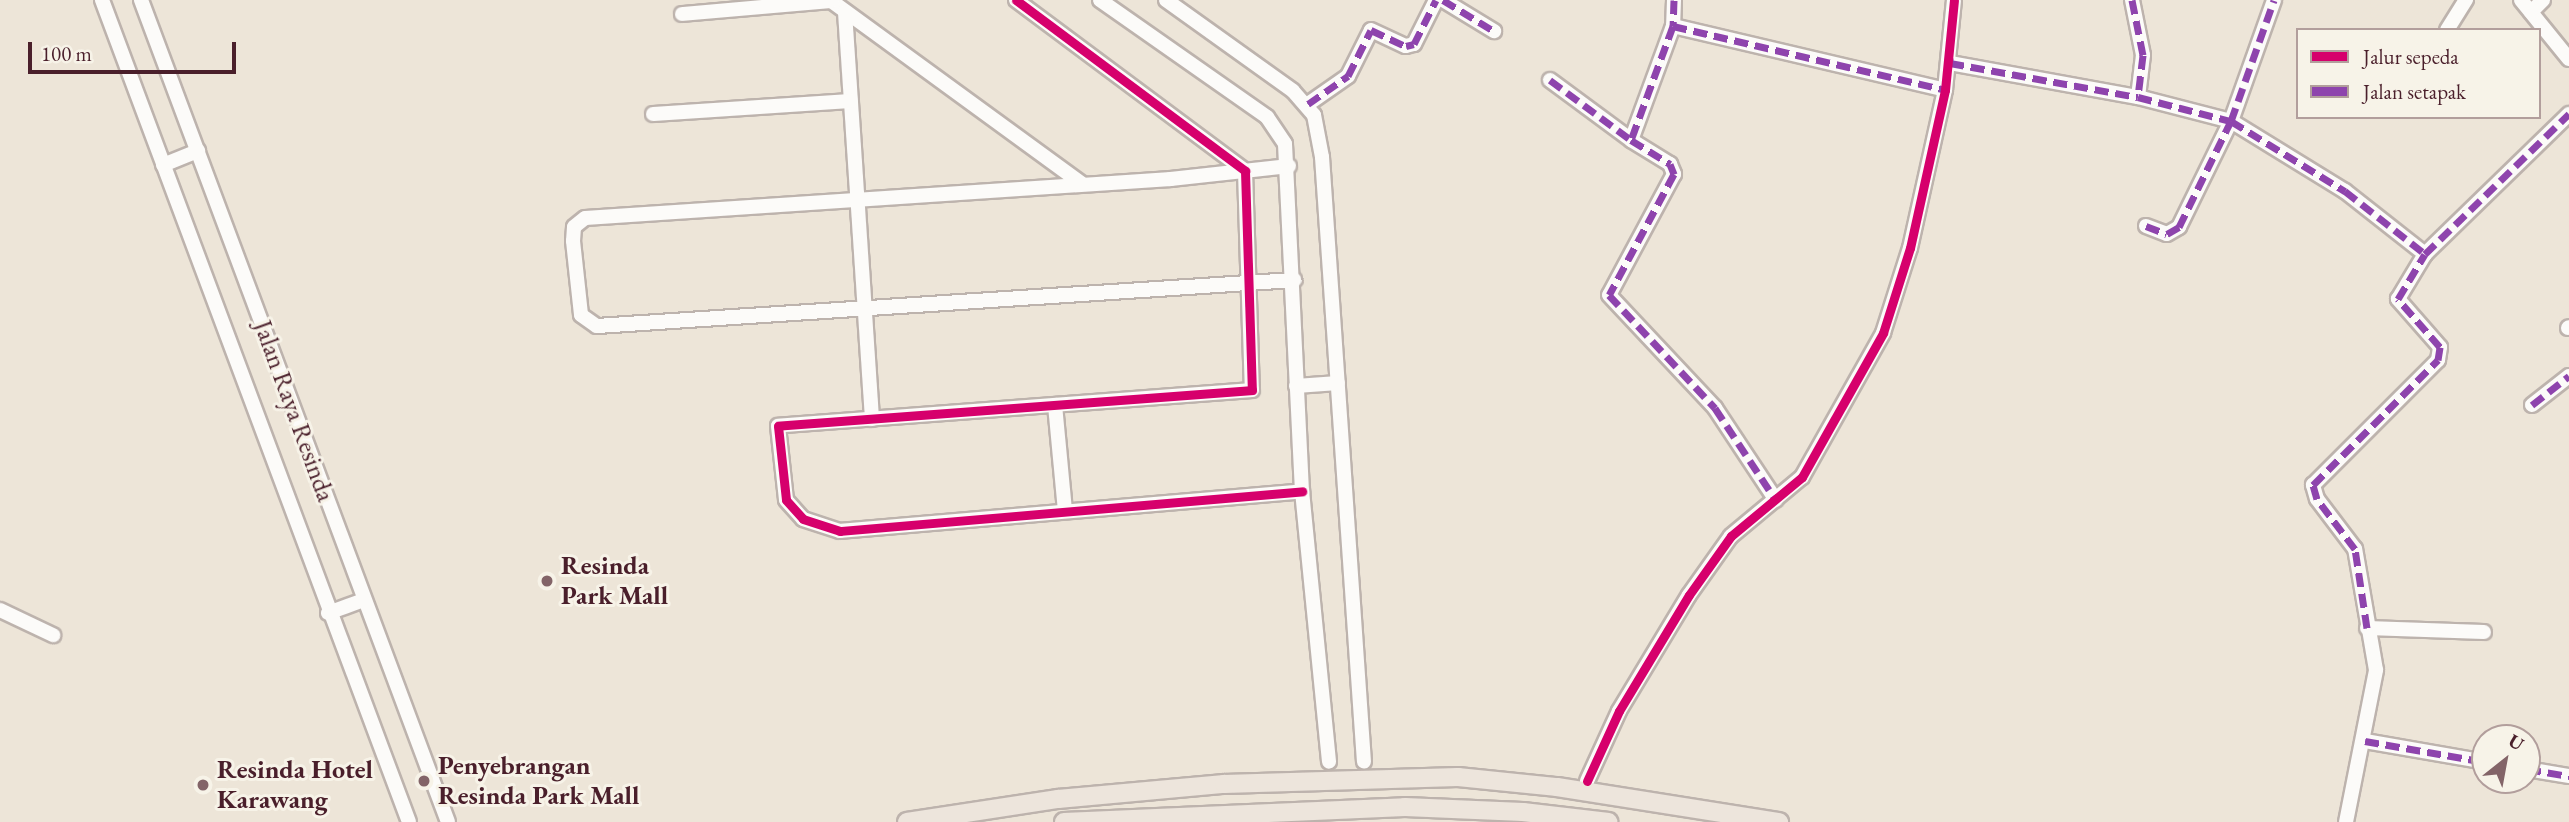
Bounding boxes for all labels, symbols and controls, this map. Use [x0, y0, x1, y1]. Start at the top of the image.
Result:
scale bar [32, 28, 240, 72]
legend [2296, 28, 2541, 119]
text: 100 m [41, 40, 92, 67]
text: Jalur sepeda [2363, 43, 2459, 70]
text: Jalan setapak [2363, 78, 2466, 105]
street label: Jalan Raya Resinda [247, 316, 341, 506]
place label: Resinda Park Mall [561, 550, 668, 612]
marker: Resinda Park Mall [539, 573, 555, 589]
north arrow [2471, 724, 2541, 794]
text: U [2504, 728, 2529, 757]
place label: Penyebrangan Resinda Park Mall [438, 750, 639, 812]
place label: Resinda Hotel Karawang [217, 754, 373, 816]
marker: Penyebrangan Resinda Park Mall [416, 773, 432, 789]
marker: Resinda Hotel Karawang [195, 777, 211, 793]

